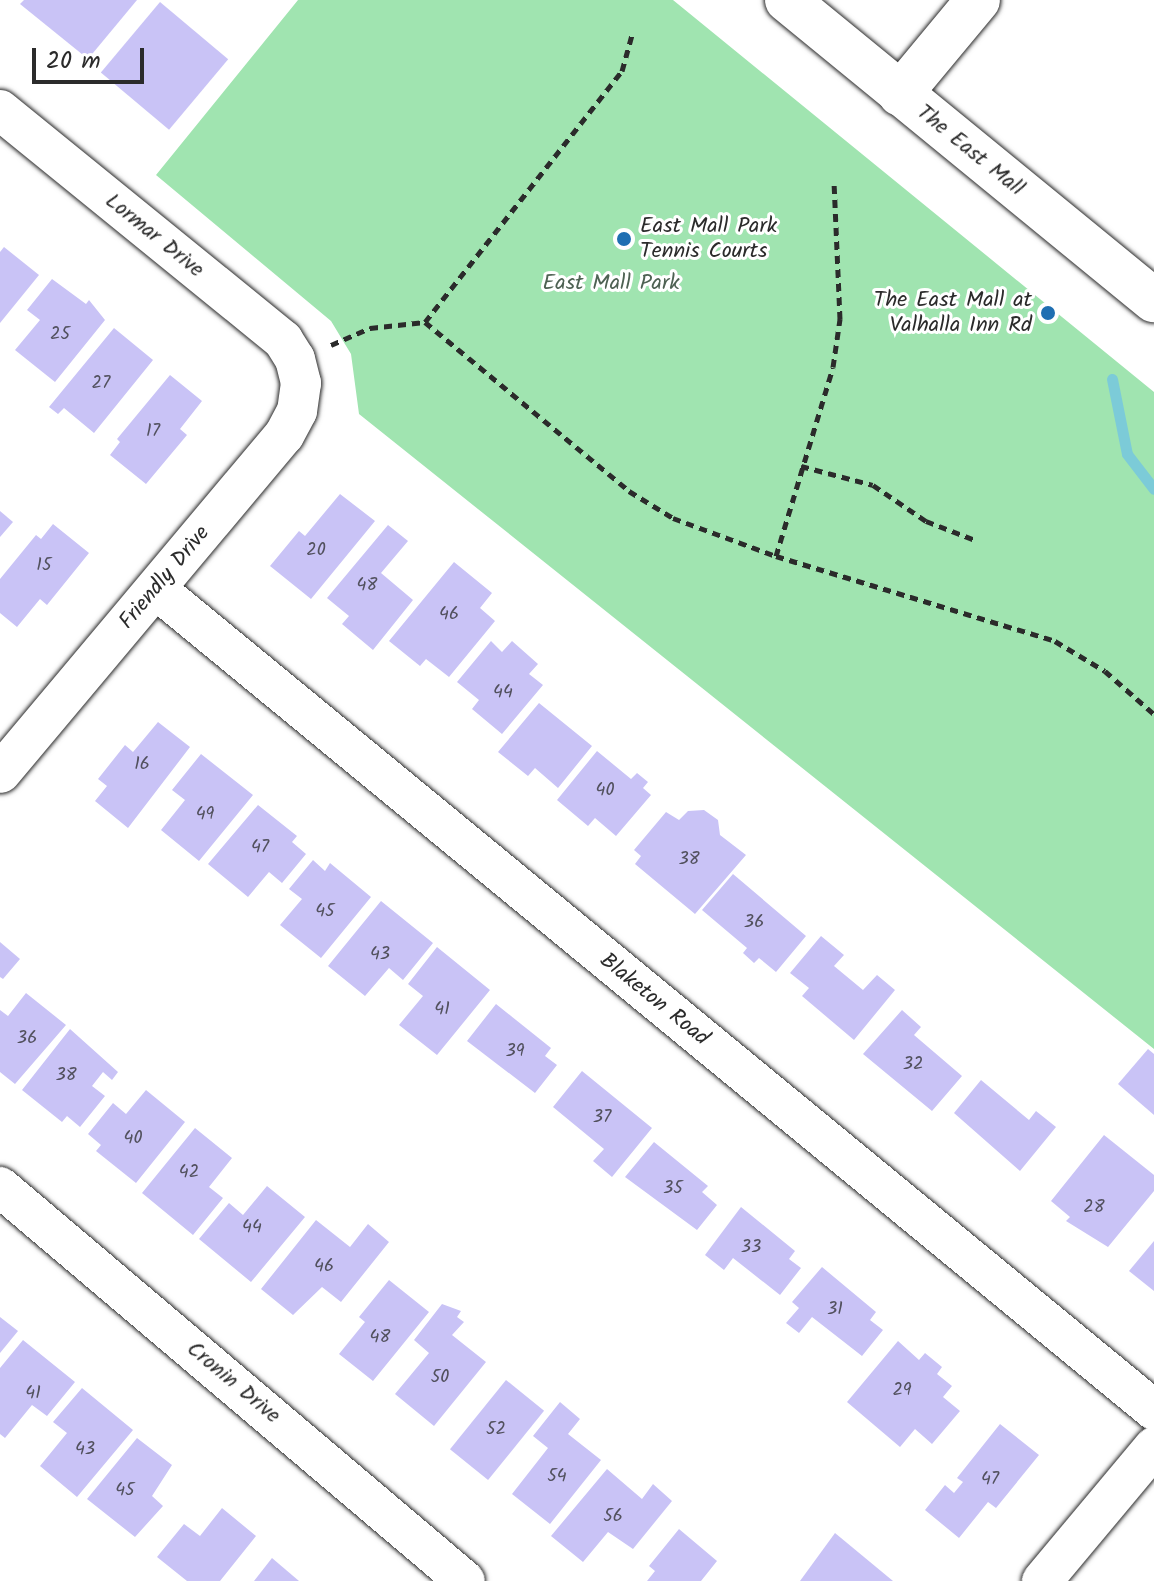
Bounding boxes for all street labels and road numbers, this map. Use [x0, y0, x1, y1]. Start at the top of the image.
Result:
street label: The East Mall [911, 100, 1029, 202]
street label: Lormar Drive [99, 188, 209, 284]
street label: Friendly Drive [114, 521, 216, 635]
street label: Blaketon Road [594, 948, 714, 1052]
street label: Cronin Drive [181, 1336, 285, 1430]

